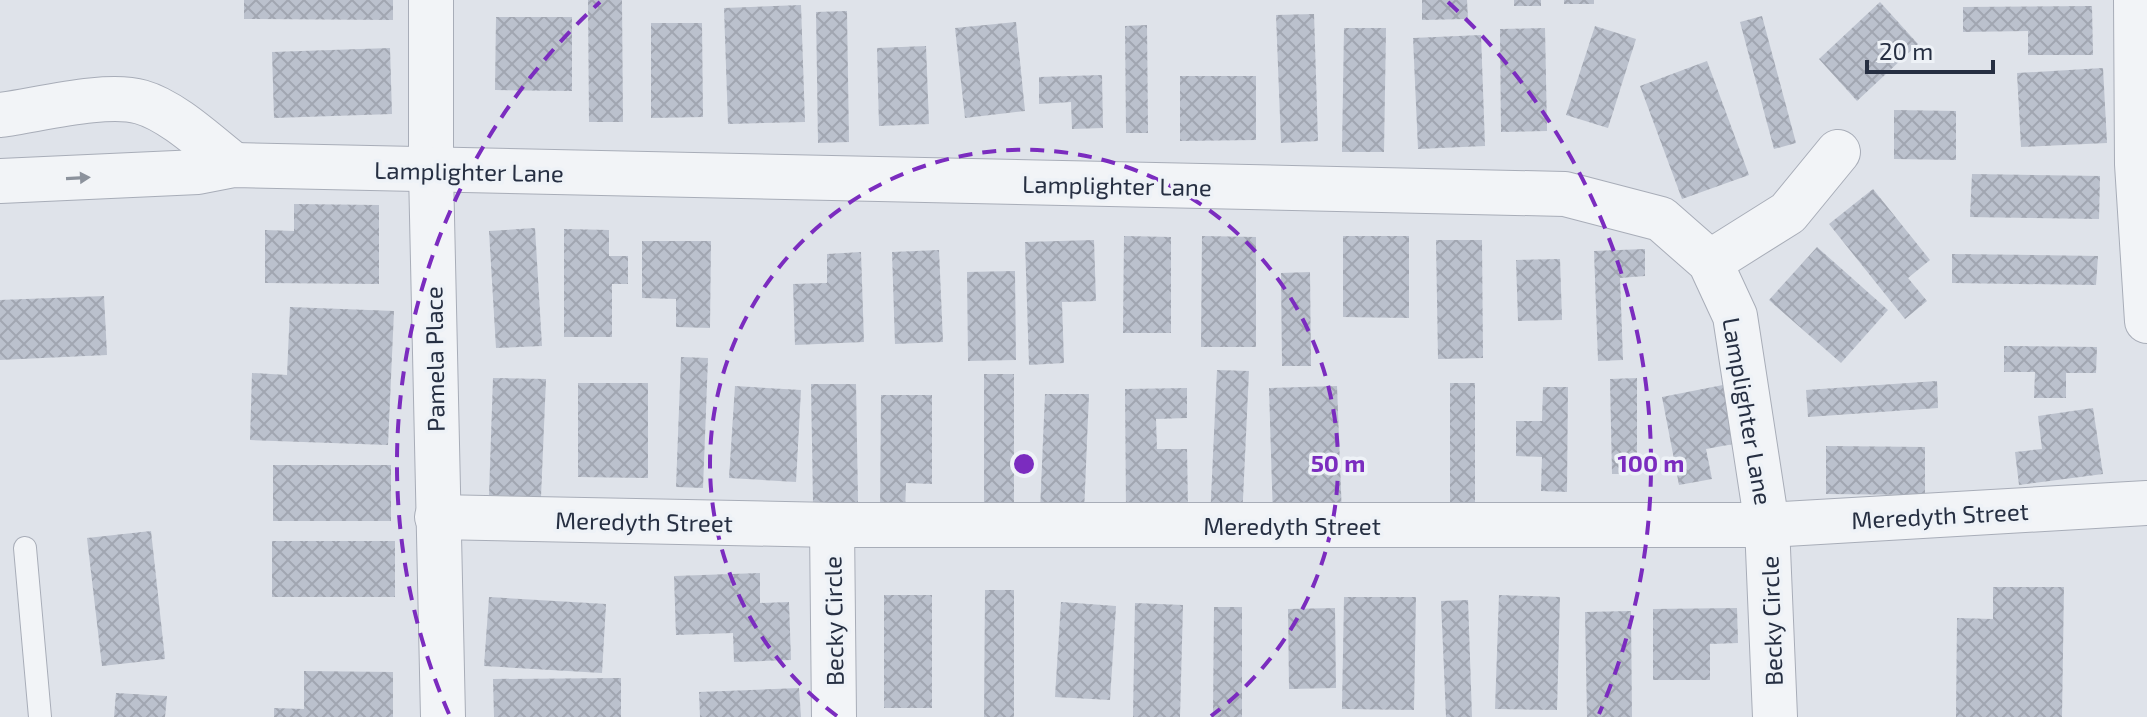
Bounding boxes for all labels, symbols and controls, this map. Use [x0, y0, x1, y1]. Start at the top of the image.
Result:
scale bar [1867, 24, 1993, 74]
text: 20 m [1879, 36, 1933, 65]
street label: Lamplighter Lane [374, 155, 564, 187]
street label: Lamplighter Lane [1022, 169, 1212, 201]
one-way arrow [66, 171, 91, 184]
street label: Pamela Place [418, 286, 450, 432]
street label: Lamplighter Lane [1717, 315, 1779, 507]
text: 50 m [1311, 448, 1365, 477]
text: 100 m [1618, 448, 1684, 477]
centre of rings [1010, 450, 1038, 478]
street label: Meredyth Street [1850, 496, 2030, 534]
street label: Meredyth Street [555, 505, 733, 537]
street label: Meredyth Street [1203, 511, 1381, 540]
street label: Becky Circle [817, 556, 849, 686]
street label: Becky Circle [1754, 556, 1788, 686]

